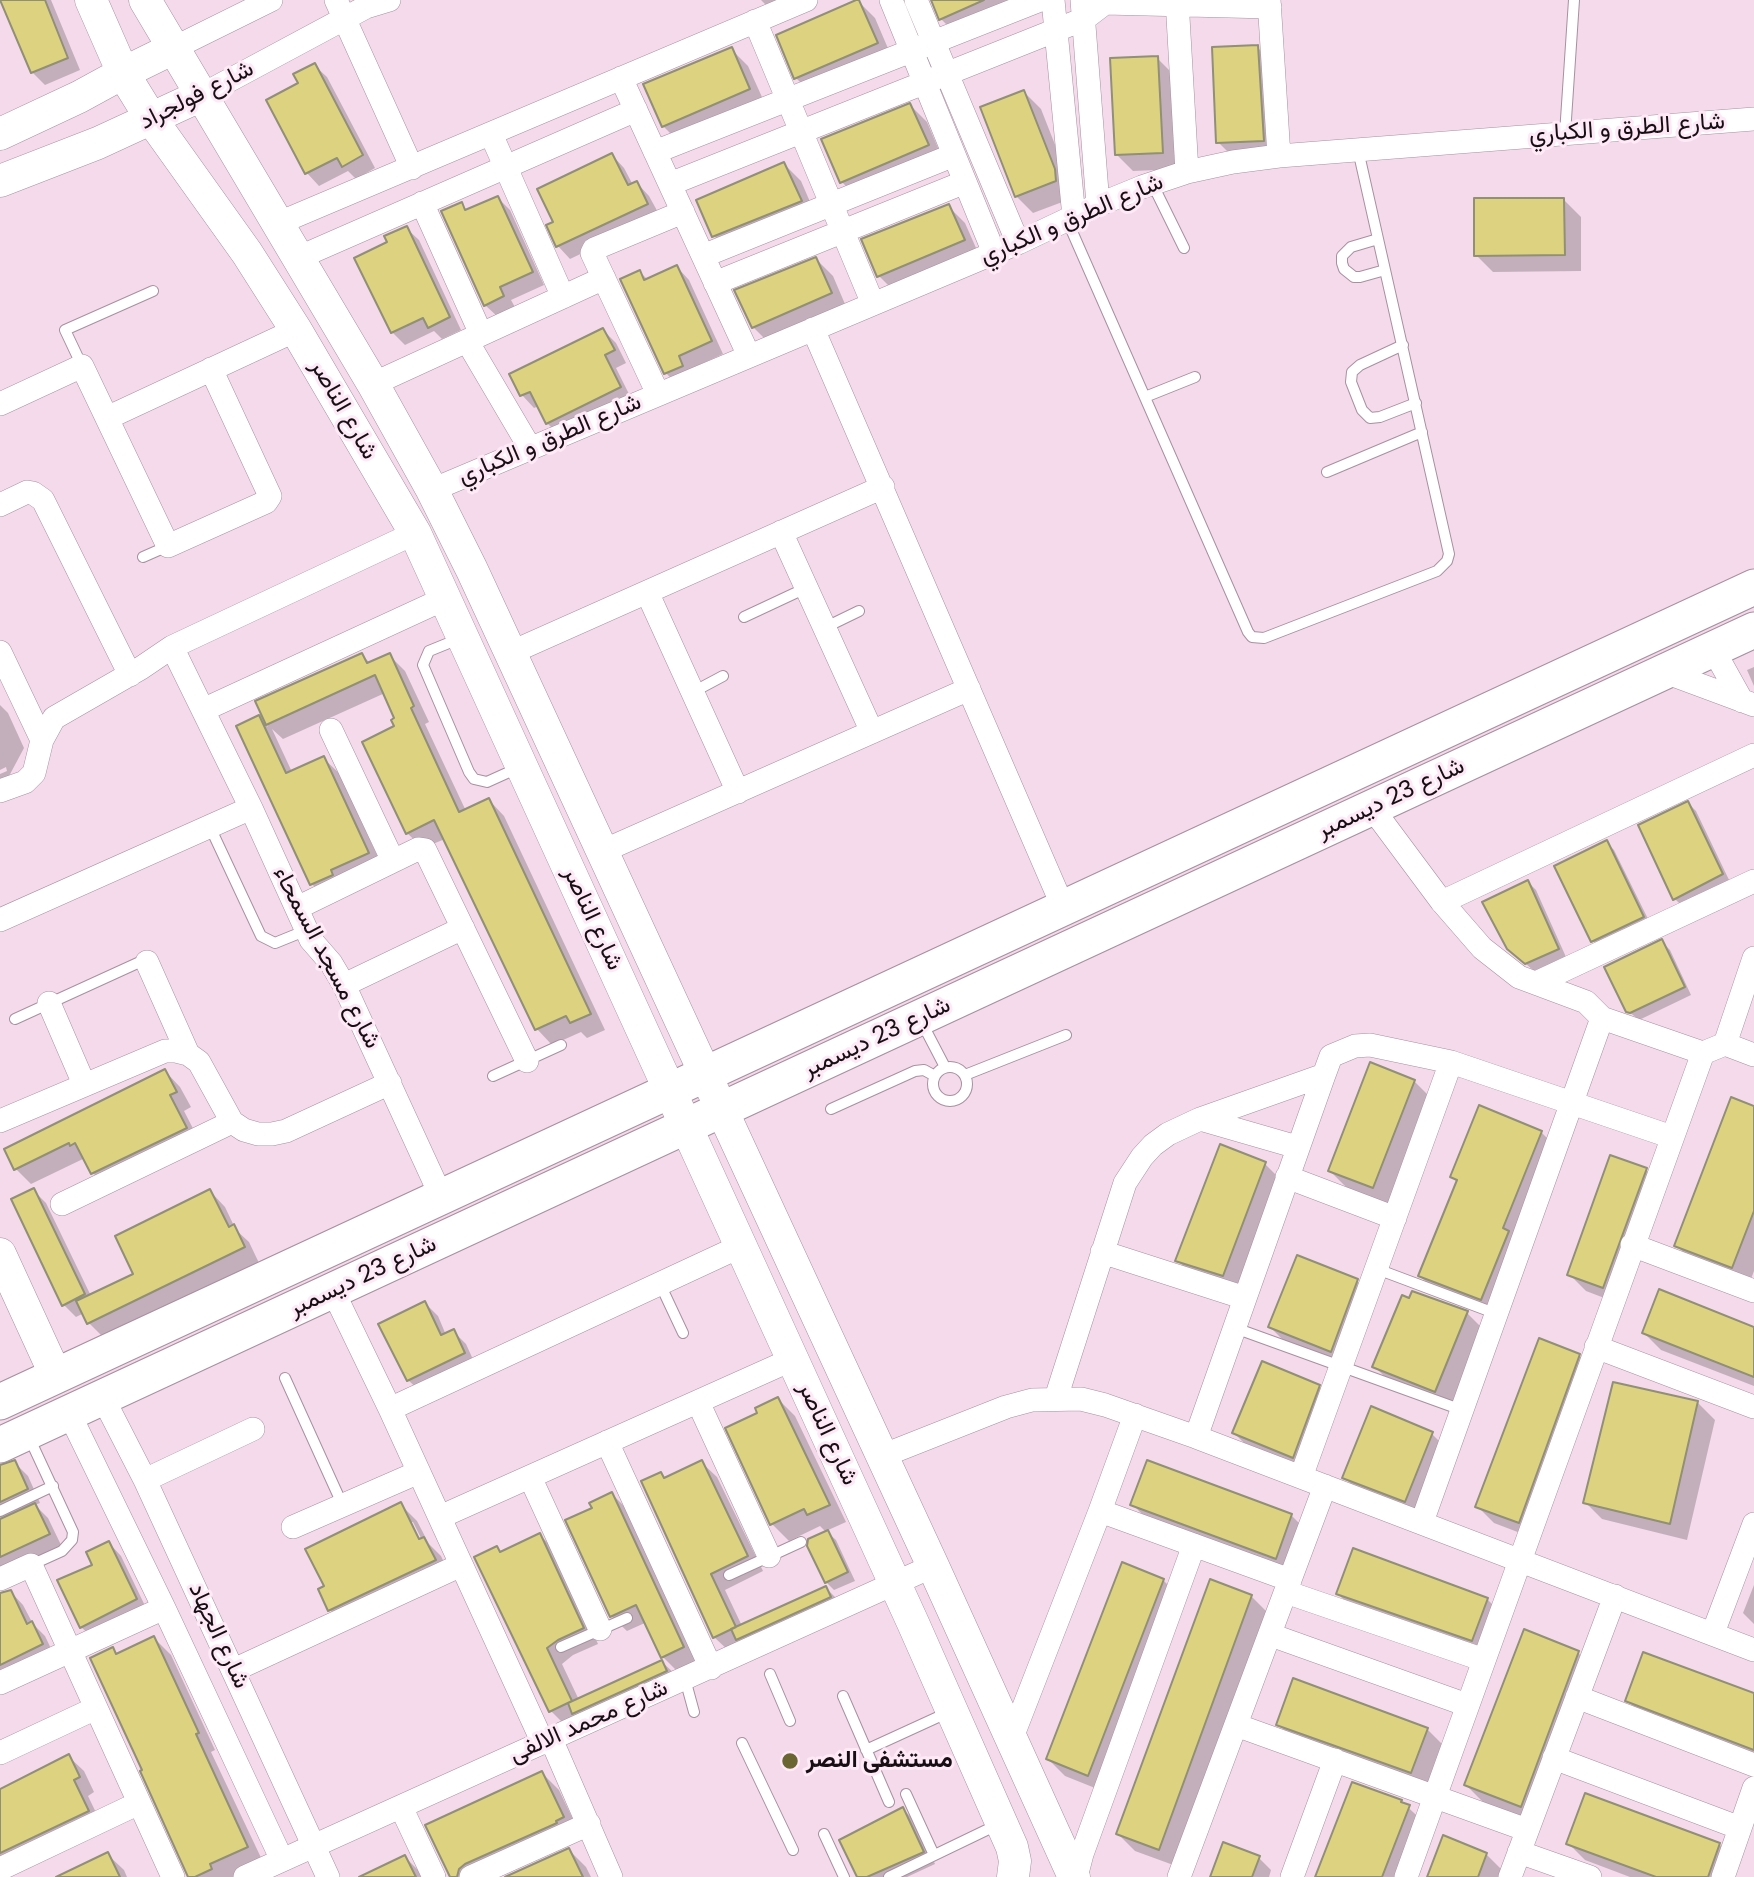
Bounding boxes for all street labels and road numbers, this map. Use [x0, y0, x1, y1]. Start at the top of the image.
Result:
street label: شارع فولجراد [135, 55, 259, 137]
street label: شارع الطرق و الكباري [1528, 108, 1726, 150]
street label: شارع الطرق و الكباري [976, 168, 1168, 272]
street label: شارع الناصر [303, 355, 383, 465]
street label: شارع الطرق و الكباري [454, 388, 646, 492]
street label: شارع 23 ديسمبر [1313, 752, 1469, 846]
street label: شارع مسجد السمحاء [266, 862, 386, 1054]
street label: شارع الناصر [556, 863, 628, 975]
street label: شارع 23 ديسمبر [799, 991, 955, 1085]
street label: شارع 23 ديسمبر [285, 1230, 441, 1324]
street label: شارع الناصر [791, 1378, 863, 1490]
street label: شارع الجهاد [181, 1579, 255, 1693]
street label: شارع محمد الالفى [505, 1674, 673, 1770]

